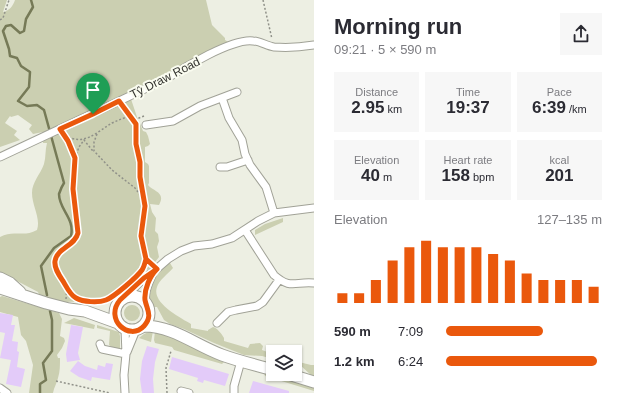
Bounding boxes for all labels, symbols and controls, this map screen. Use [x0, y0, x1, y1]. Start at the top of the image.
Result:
button: share [560, 13, 602, 55]
text: Morning run [334, 14, 462, 39]
text: 09:21 · 5 × 590 m [334, 42, 436, 57]
street label: Tŷ Draw Road [128, 54, 202, 102]
pin [76, 73, 110, 114]
icon: arrive [82, 79, 104, 101]
text: Distance [355, 86, 398, 98]
text: Time [456, 86, 480, 98]
text: Pace [547, 86, 572, 98]
text: 2.95 [351, 98, 384, 117]
text: 19:37 [446, 98, 490, 117]
text: 6:39 [532, 98, 566, 117]
text: km [384, 103, 402, 115]
text: /km [566, 103, 587, 115]
text: Elevation [354, 154, 399, 166]
text: Heart rate [444, 154, 492, 166]
text: kcal [550, 154, 569, 166]
text: 40 [361, 166, 380, 185]
text: 158 [442, 166, 470, 185]
text: 201 [545, 166, 574, 185]
text: m [380, 171, 392, 183]
text: bpm [470, 171, 494, 183]
text: Elevation [334, 212, 387, 227]
text: 127–135 m [537, 212, 602, 227]
text: 590 m [334, 324, 371, 339]
text: 7:09 [398, 324, 423, 339]
map controls [266, 345, 302, 381]
button: layers [266, 345, 302, 381]
text: 1.2 km [334, 354, 374, 369]
text: 6:24 [398, 354, 423, 369]

